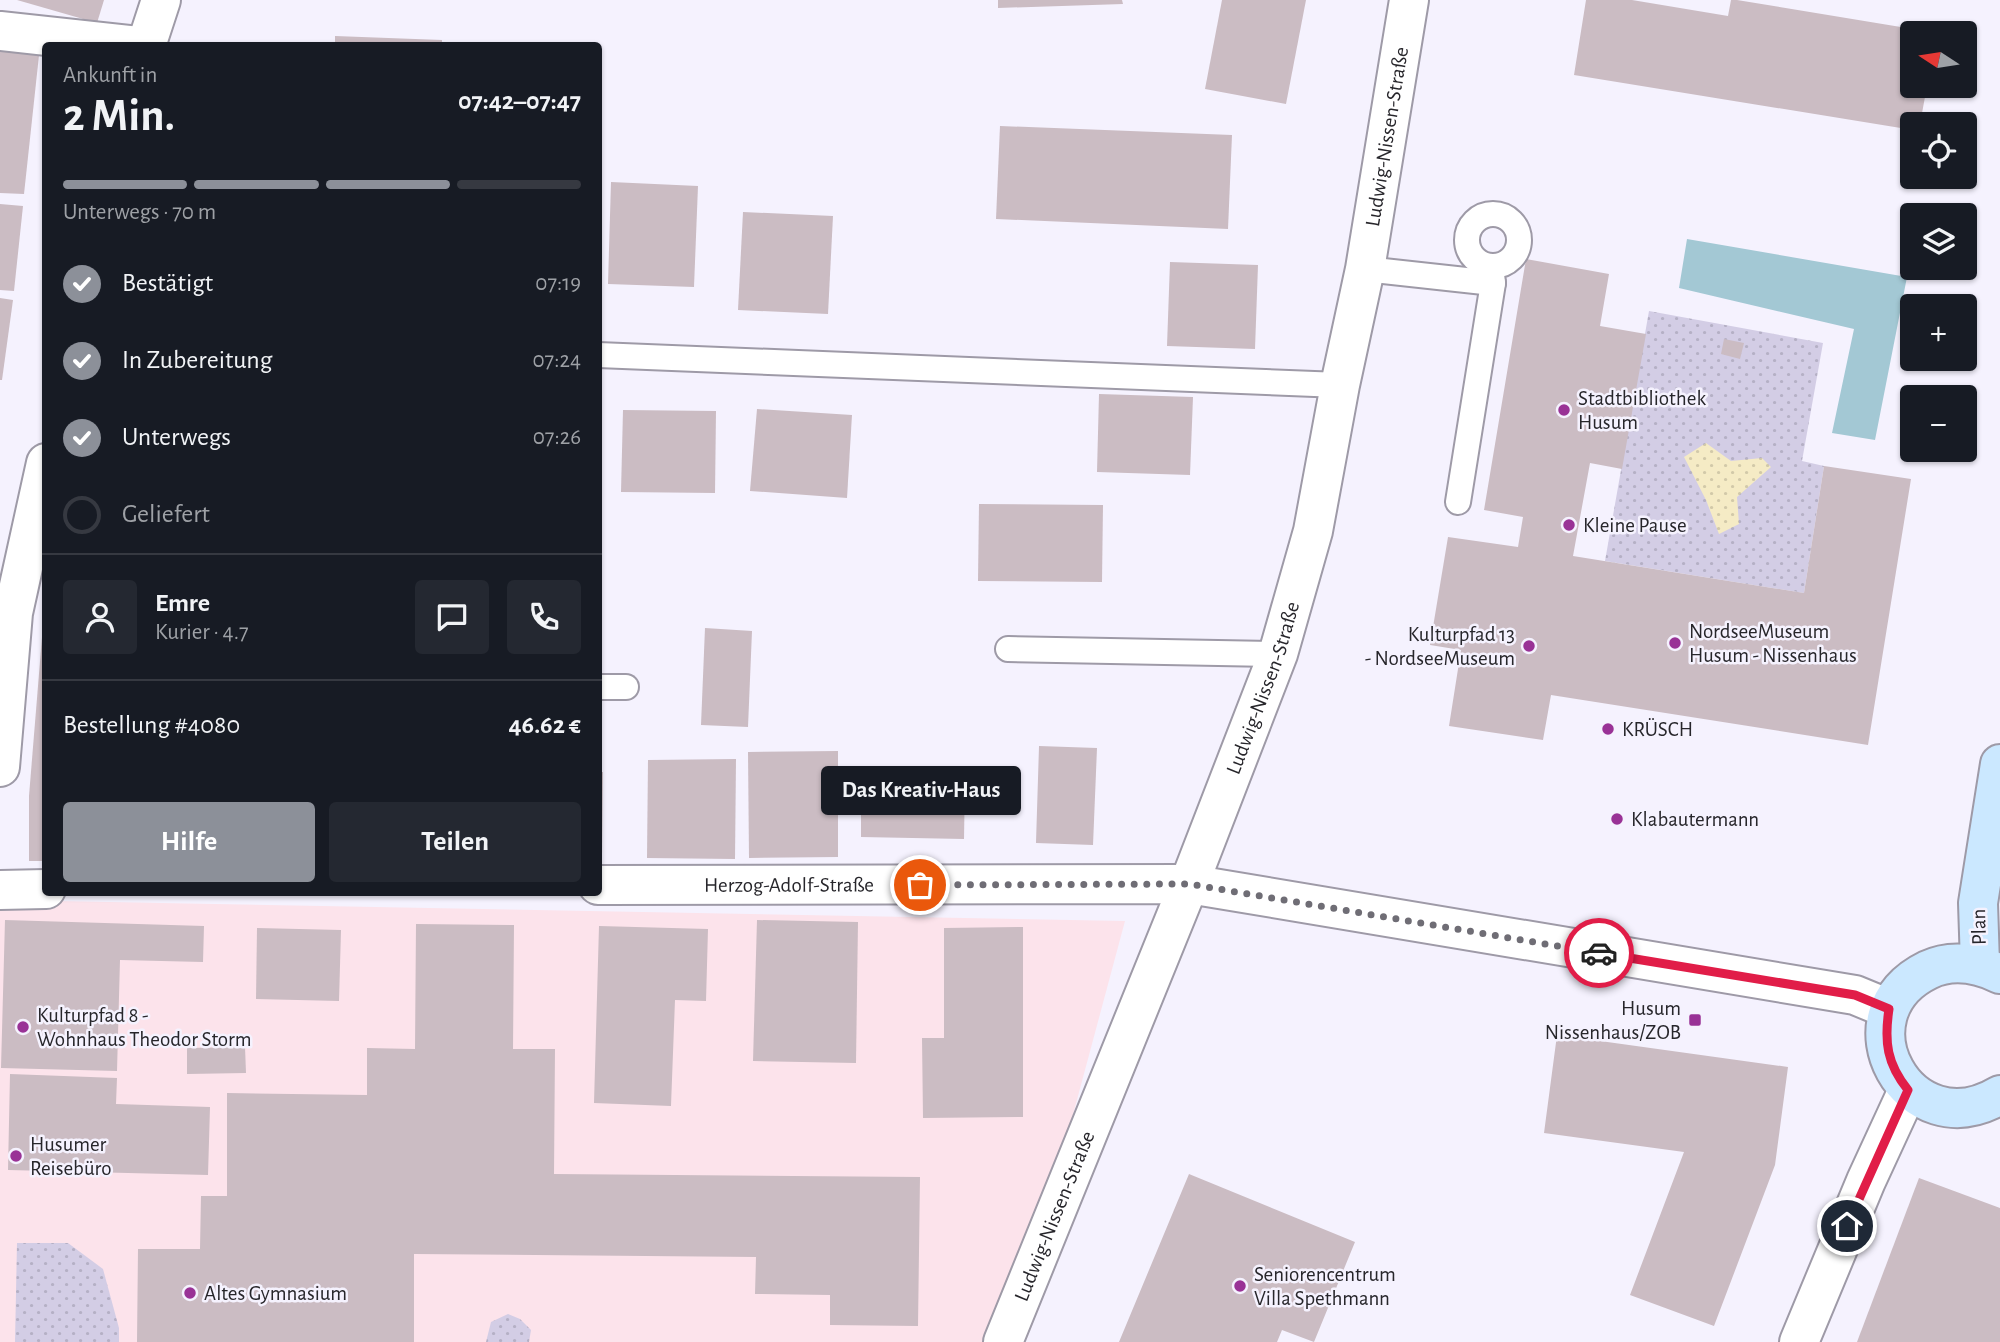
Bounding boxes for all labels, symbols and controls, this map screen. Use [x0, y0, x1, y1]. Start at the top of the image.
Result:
north arrow [1900, 21, 1978, 98]
map controls [1900, 21, 1977, 462]
street label: Ludwig-Nissen-Straße [1362, 45, 1412, 228]
text: Ankunft in [63, 64, 157, 87]
text: 07:42–07:47 [458, 88, 581, 114]
text: 2 Min. [63, 93, 175, 139]
button: locate [1900, 112, 1977, 189]
text: Unterwegs · 70 m [63, 201, 216, 224]
button: layers [1900, 203, 1977, 280]
icon: check [63, 265, 101, 303]
text: Bestätigt [122, 270, 213, 296]
text: 07:19 [535, 272, 581, 295]
button: + [1900, 294, 1977, 371]
icon: check [63, 342, 101, 380]
text: In Zubereitung [122, 347, 272, 373]
text: 07:24 [532, 349, 581, 372]
button: − [1900, 385, 1977, 462]
place label: Stadtbibliothek Husum [1578, 388, 1706, 433]
marker: Stadtbibliothek Husum [1556, 402, 1572, 418]
icon: check [63, 419, 101, 457]
text: Unterwegs [122, 424, 231, 450]
text: 07:26 [533, 426, 581, 449]
text: Geliefert [122, 501, 210, 527]
place label: Kleine Pause [1583, 515, 1687, 536]
marker: Kleine Pause [1561, 517, 1577, 533]
button: person [63, 580, 137, 654]
button: chat [415, 580, 489, 654]
button: phone [507, 580, 581, 654]
text: Emre [155, 590, 210, 616]
street label: Ludwig-Nissen-Straße [1222, 599, 1303, 777]
text: Kurier · 4.7 [155, 621, 249, 644]
place label: NordseeMuseum Husum - Nissenhaus [1689, 621, 1857, 666]
place label: Kulturpfad 13 - NordseeMuseum [1365, 624, 1515, 669]
marker: NordseeMuseum Husum - Nissenhaus [1667, 635, 1683, 651]
marker: Kulturpfad 13 - NordseeMuseum [1521, 638, 1537, 654]
text: Bestellung #4080 [63, 712, 240, 738]
text: 46.62 € [509, 712, 581, 738]
place label: KRÜSCH [1622, 718, 1693, 740]
marker: KRÜSCH [1600, 721, 1616, 737]
callout: Das Kreativ-Haus [820, 766, 1020, 815]
text: Das Kreativ-Haus [842, 779, 1000, 802]
button: Hilfe [63, 802, 315, 882]
button: Teilen [329, 802, 581, 882]
place label: Klabautermann [1631, 809, 1759, 830]
marker: Klabautermann [1609, 811, 1625, 827]
pin [890, 855, 950, 915]
icon: bag [901, 866, 939, 904]
street label: Herzog-Adolf-Straße [704, 874, 874, 895]
street label: Plan [1968, 909, 1990, 945]
courier [1564, 918, 1634, 988]
icon: car [1580, 934, 1618, 972]
place label: Husum Nissenhaus/ZOB [1545, 998, 1681, 1043]
place label: Kulturpfad 8 - Wohnhaus Theodor Storm [37, 1005, 251, 1050]
marker: Husum Nissenhaus/ZOB [1687, 1012, 1703, 1028]
marker: Kulturpfad 8 - Wohnhaus Theodor Storm [15, 1019, 31, 1035]
street label: Ludwig-Nissen-Straße [1010, 1128, 1098, 1304]
place label: Husumer Reisebüro [30, 1134, 111, 1179]
marker: Husumer Reisebüro [8, 1148, 24, 1164]
pin [1817, 1196, 1877, 1256]
icon: home [1828, 1207, 1866, 1245]
place label: Seniorencentrum Villa Spethmann [1254, 1264, 1396, 1309]
marker: Seniorencentrum Villa Spethmann [1232, 1278, 1248, 1294]
place label: Altes Gymnasium [204, 1283, 347, 1304]
marker: Altes Gymnasium [182, 1285, 198, 1301]

